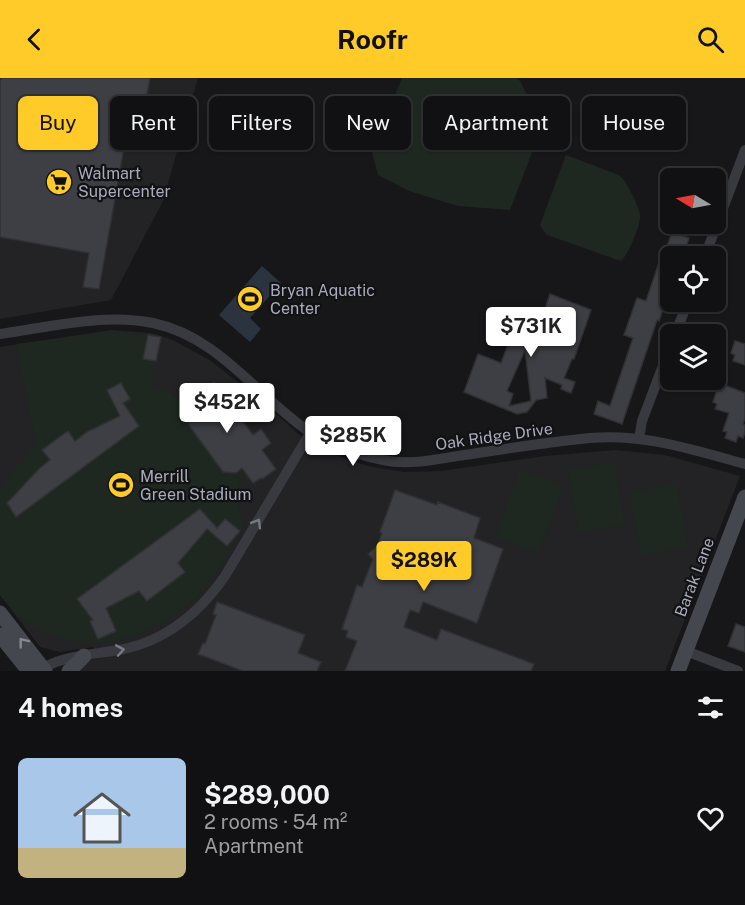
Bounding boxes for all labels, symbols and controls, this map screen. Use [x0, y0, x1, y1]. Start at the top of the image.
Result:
icon: back [18, 23, 51, 56]
text: Roofr [337, 23, 408, 55]
icon: search [694, 23, 727, 56]
chip: Buy [18, 96, 98, 150]
chip: Rent [110, 96, 197, 150]
chip: Filters [209, 96, 313, 150]
chip: New [325, 96, 411, 150]
chip: Apartment [423, 96, 570, 150]
chip: House [582, 96, 686, 150]
place label: Walmart Supercenter [78, 164, 171, 201]
supermarket icon: Walmart Supercenter [44, 167, 74, 197]
north arrow [660, 168, 726, 234]
map controls [660, 168, 726, 390]
button: locate [660, 246, 726, 312]
place label: Bryan Aquatic Center [270, 281, 375, 318]
sports icon: Bryan Aquatic Center [235, 284, 265, 314]
pin: $731K [489, 307, 573, 358]
text: $731K [500, 314, 562, 338]
button: layers [660, 324, 726, 390]
pin: $452K [185, 383, 269, 434]
text: $452K [193, 390, 261, 414]
pin: $285K [311, 416, 395, 467]
street label: Oak Ridge Drive [434, 419, 554, 454]
text: $285K [319, 423, 387, 447]
place label: Merrill Green Stadium [140, 467, 251, 504]
sports icon: Merrill Green Stadium [106, 470, 136, 500]
one-way arrow [250, 519, 261, 529]
street label: Barak Lane [671, 535, 718, 620]
pin: $289K [382, 541, 466, 592]
text: $289K [390, 548, 458, 572]
one-way arrow [19, 638, 30, 649]
one-way arrow [114, 644, 124, 657]
icon: filters [694, 691, 727, 724]
text: 4 homes [18, 692, 123, 723]
text: $289,000 [204, 779, 330, 810]
icon: home [66, 782, 138, 854]
icon: heart [694, 802, 727, 835]
text: 2 rooms · 54 m² [204, 810, 347, 834]
text: Apartment [204, 834, 304, 858]

